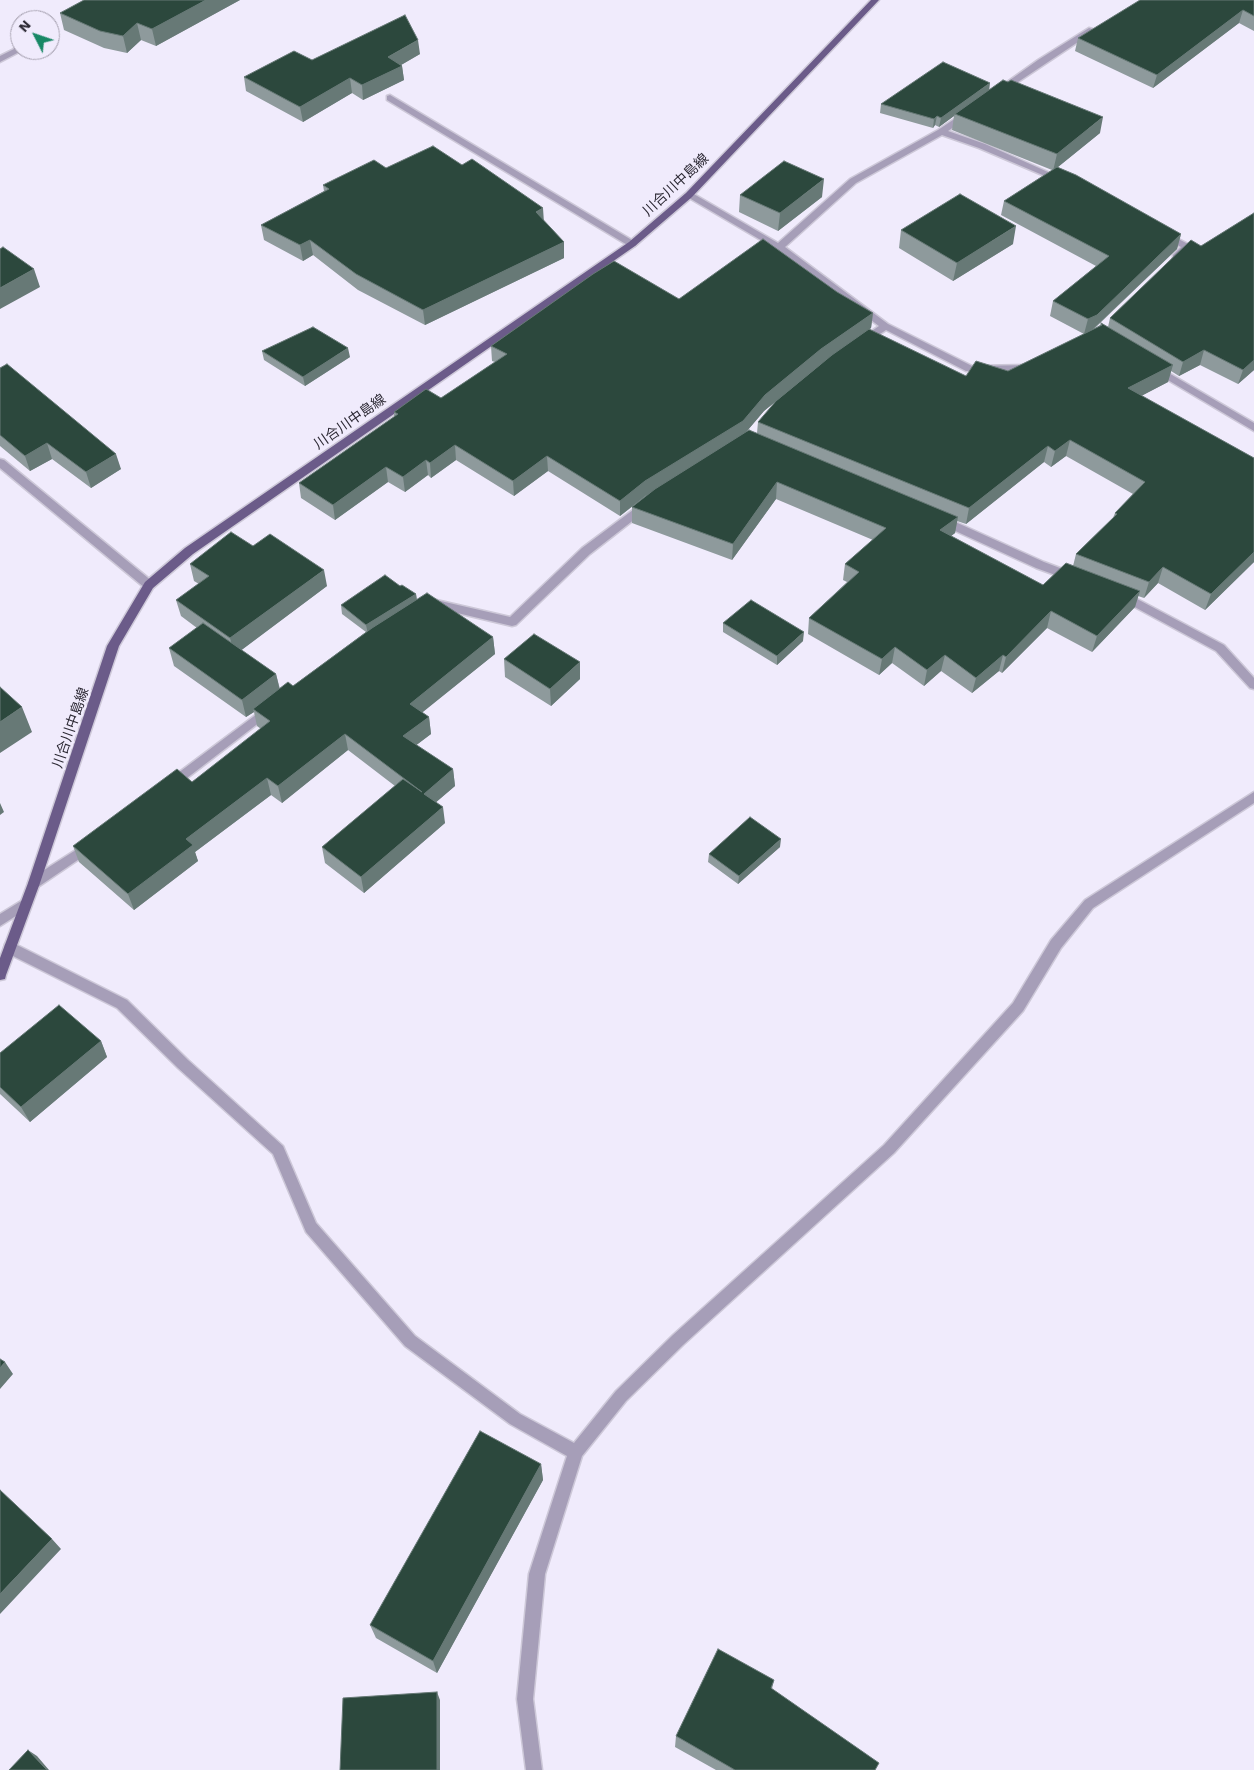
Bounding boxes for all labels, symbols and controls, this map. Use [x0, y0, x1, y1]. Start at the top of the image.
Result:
north arrow [10, 10, 60, 60]
text: N [15, 17, 34, 35]
street label: 川合川中島線 [640, 150, 712, 220]
street label: 川合川中島線 [311, 391, 389, 453]
street label: 川合川中島線 [49, 686, 93, 770]

